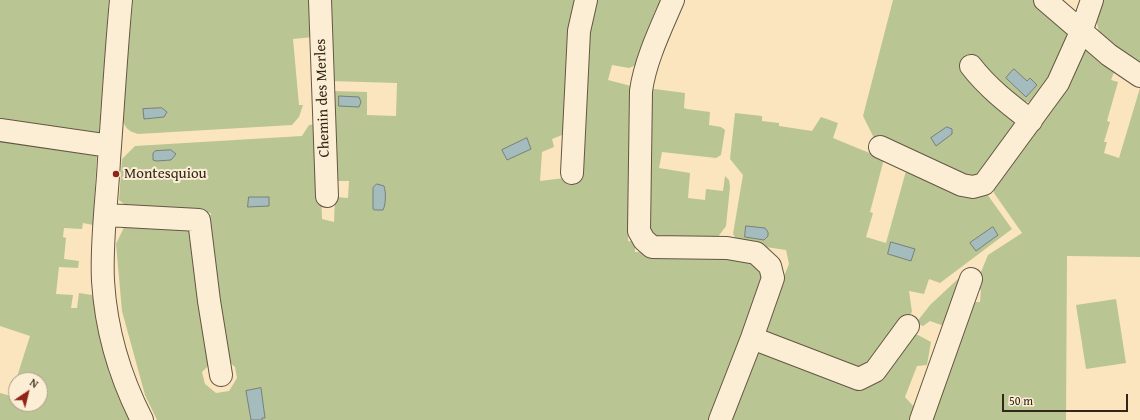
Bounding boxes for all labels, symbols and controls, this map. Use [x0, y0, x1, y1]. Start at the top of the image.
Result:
street label: Chemin des Merles [312, 38, 334, 158]
place label: Montesquiou [124, 165, 207, 183]
marker: Montesquiou [111, 169, 121, 179]
north arrow [8, 372, 48, 412]
text: N [27, 374, 42, 392]
scale bar [1004, 386, 1130, 412]
text: 50 m [1009, 392, 1033, 409]

